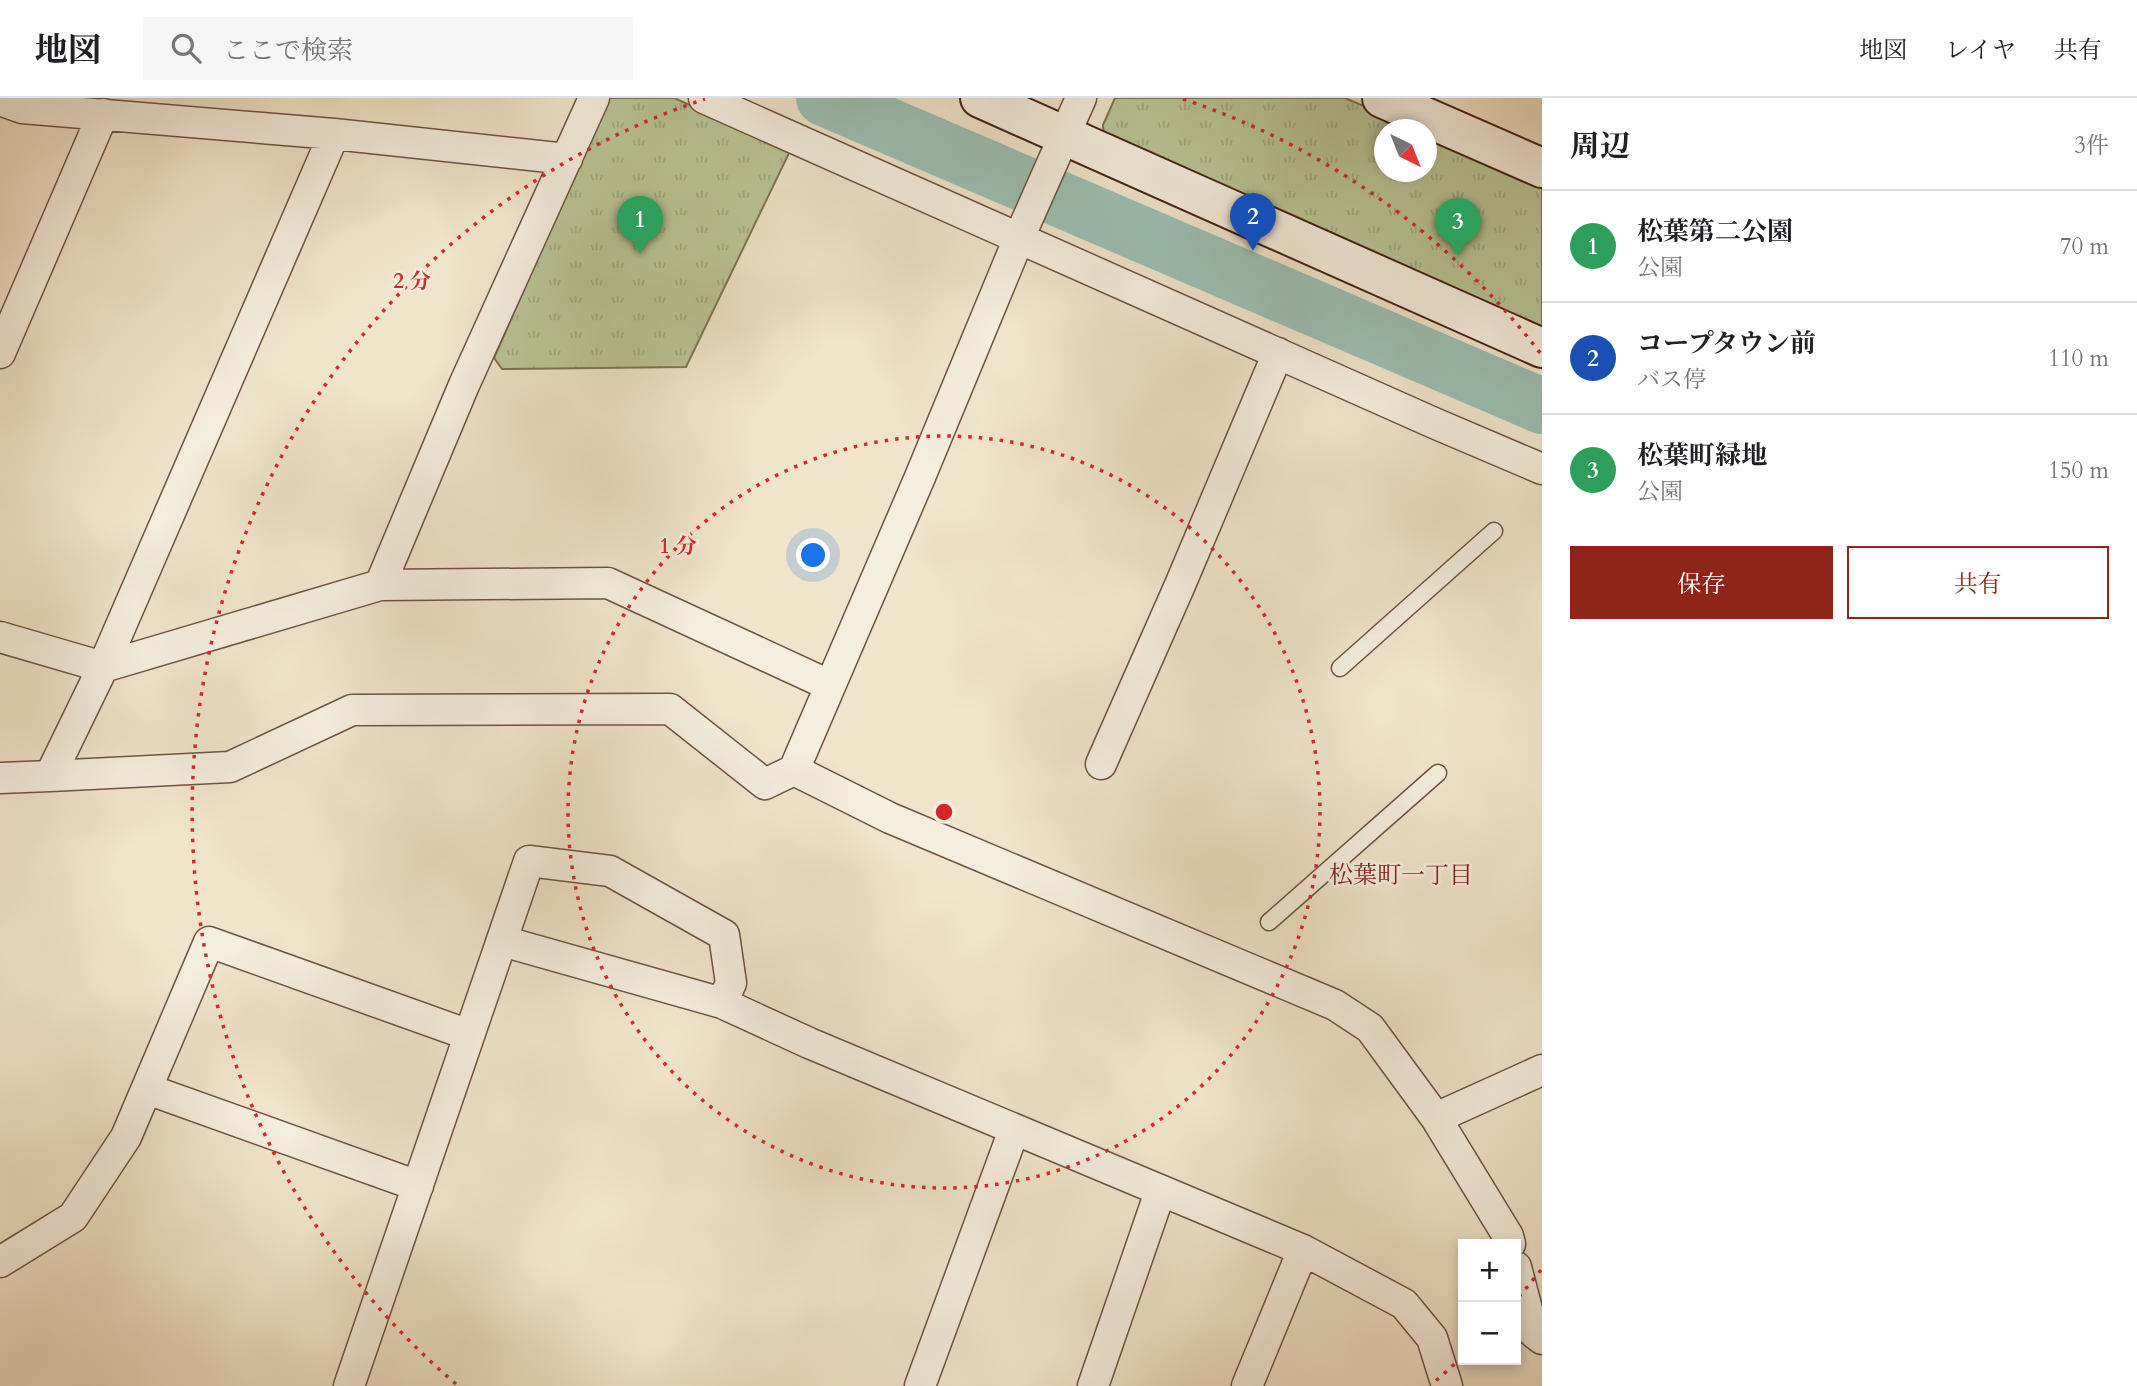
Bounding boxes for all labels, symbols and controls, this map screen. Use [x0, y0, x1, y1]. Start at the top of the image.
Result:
search box [143, 17, 633, 80]
text: 地図 [35, 28, 101, 73]
icon: search [167, 29, 205, 67]
text: ここで検索 [223, 33, 353, 68]
text: 地図 [1859, 34, 1907, 67]
text: レイヤ [1945, 34, 2016, 67]
text: 共有 [2054, 34, 2102, 67]
north arrow [1374, 119, 1437, 182]
text: 周辺 [1570, 126, 1630, 167]
text: 3件 [2074, 130, 2109, 161]
pin: 2 [1230, 193, 1276, 251]
pin: 1 [617, 196, 663, 254]
pin: 3 [1435, 198, 1481, 256]
text: 松葉第二公園 [1637, 214, 1793, 249]
text: 1 [1587, 231, 1599, 262]
text: 70 m [2060, 231, 2109, 262]
text: 公園 [1637, 252, 1683, 283]
text: 2 分 [393, 267, 431, 296]
text: コープタウン前 [1637, 326, 1816, 361]
text: 2 [1587, 343, 1599, 374]
text: 110 m [2048, 343, 2109, 374]
text: バス停 [1637, 364, 1706, 395]
text: 松葉町緑地 [1637, 438, 1767, 473]
text: 3 [1587, 455, 1599, 486]
text: 150 m [2048, 455, 2109, 486]
text: 公園 [1637, 476, 1683, 507]
text: 1 分 [659, 532, 697, 561]
your location [796, 538, 830, 572]
button: 保存 [1570, 546, 1833, 619]
button: 共有 [1847, 546, 2109, 619]
centre of rings [932, 800, 956, 824]
district label: 松葉町一丁目 [1329, 859, 1473, 892]
map controls [1458, 1239, 1521, 1365]
button: + [1458, 1239, 1521, 1302]
button: − [1458, 1302, 1521, 1365]

